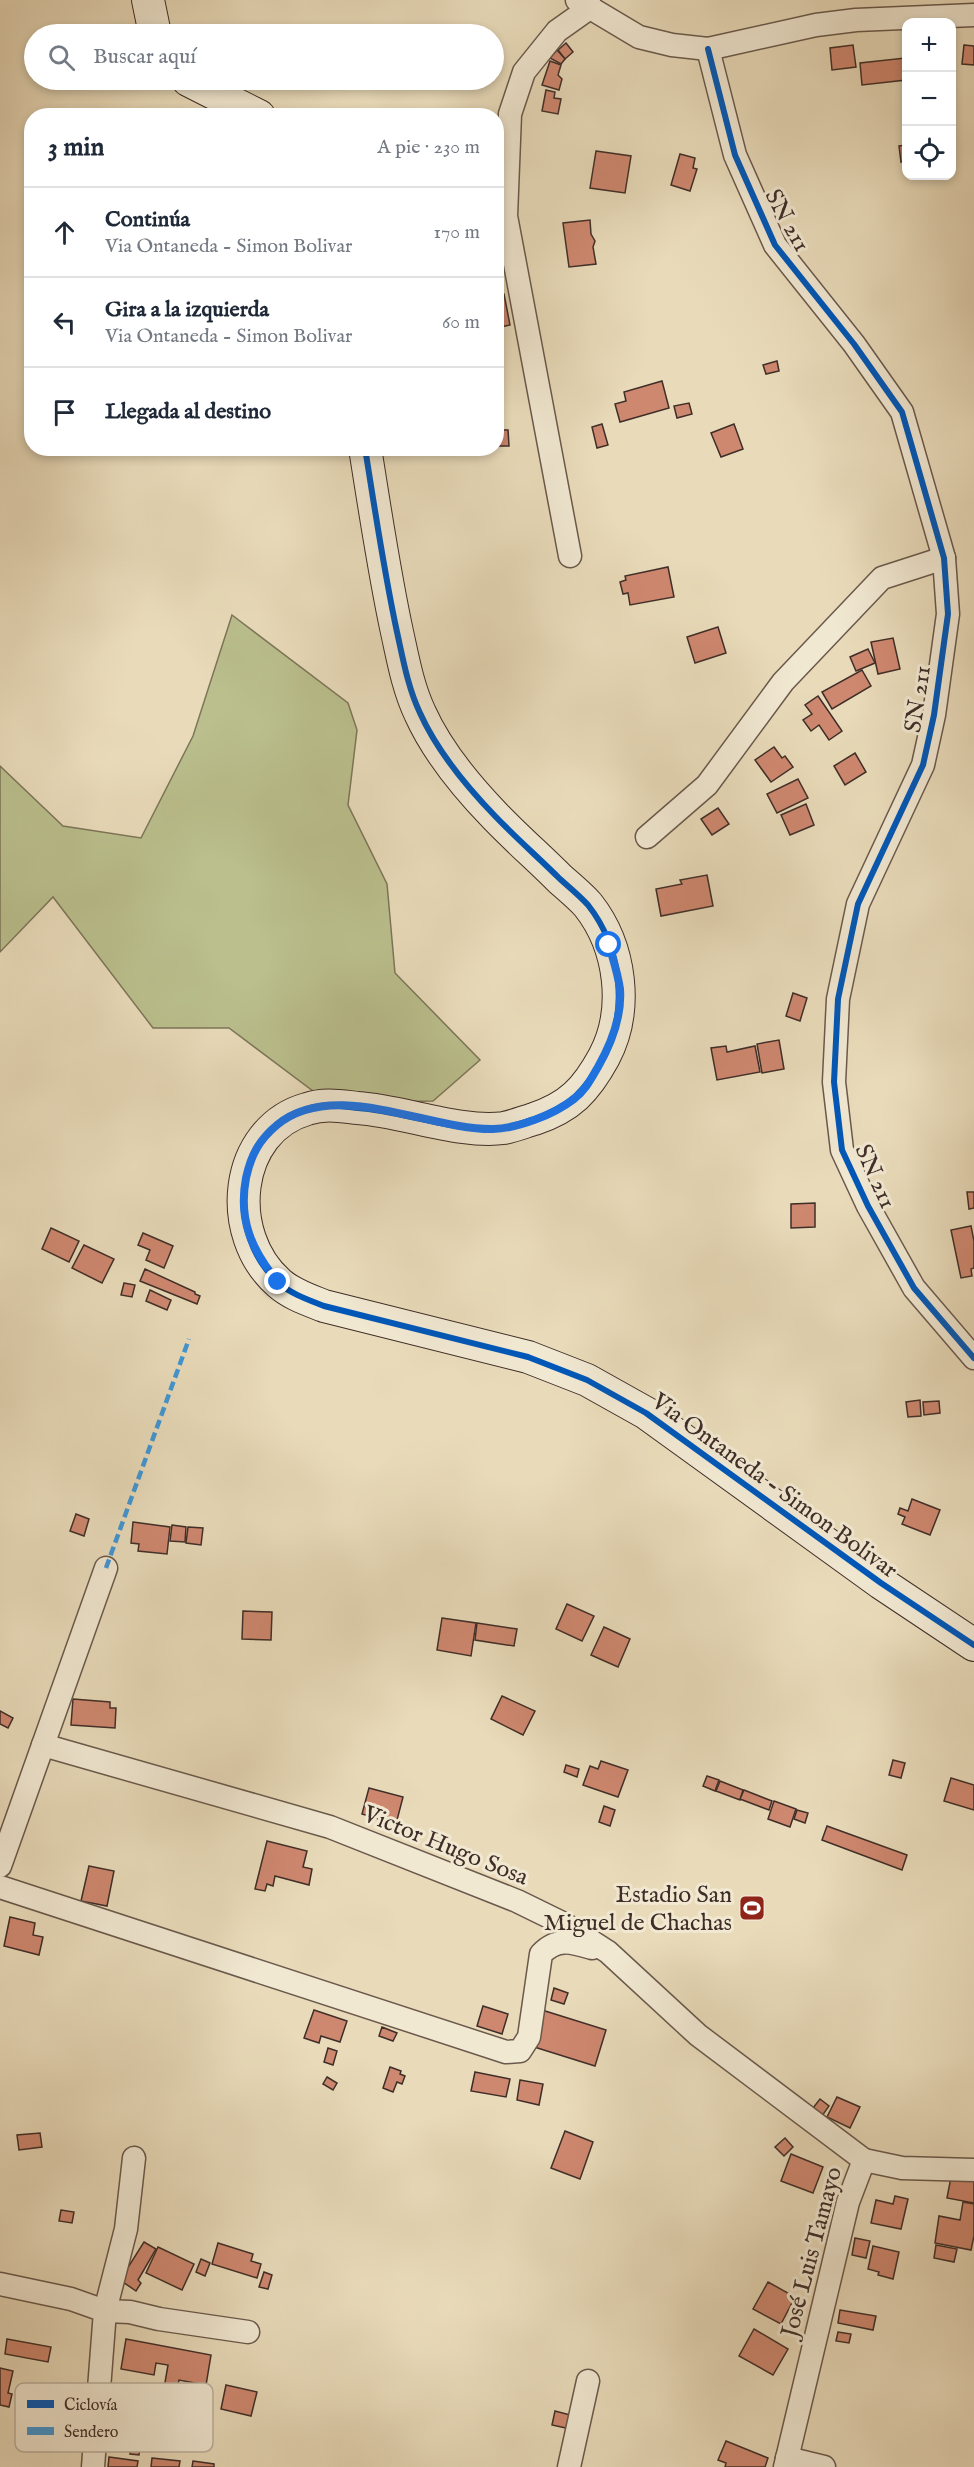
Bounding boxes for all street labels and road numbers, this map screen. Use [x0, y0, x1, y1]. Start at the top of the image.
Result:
street label: SN 211 [757, 184, 817, 258]
street label: SN 211 [898, 663, 939, 735]
street label: SN 211 [847, 1139, 903, 1214]
street label: Via Ontaneda - Simon Bolivar [644, 1386, 903, 1586]
street label: Victor Hugo Sosa [357, 1799, 533, 1894]
street label: José Luis Tamayo [774, 2164, 850, 2344]

